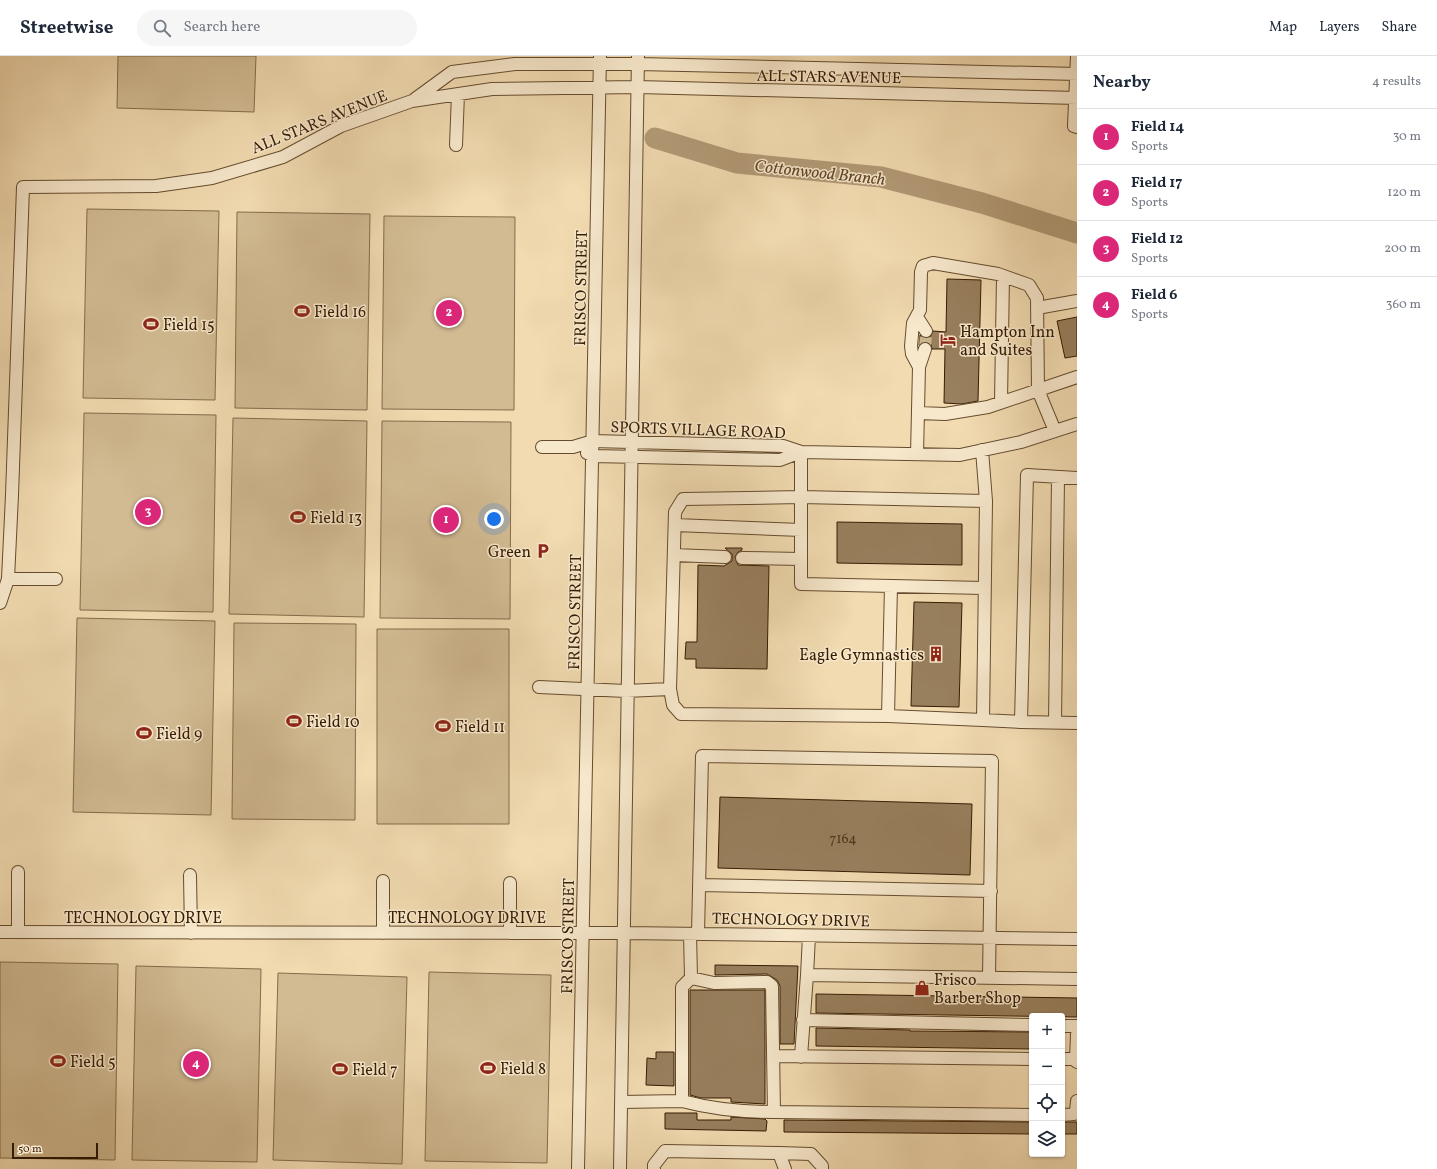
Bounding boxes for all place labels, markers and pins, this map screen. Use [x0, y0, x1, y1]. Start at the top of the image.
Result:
pin: 2 [436, 298, 462, 328]
sports icon: Field 16 [293, 302, 311, 320]
place label: Field 16 [314, 302, 366, 324]
sports icon: Field 15 [142, 315, 160, 333]
place label: Field 15 [163, 315, 215, 337]
place label: Hampton Inn and Suites [960, 322, 1055, 362]
hotel icon: Hampton Inn and Suites [939, 331, 957, 349]
pin: 3 [135, 497, 161, 527]
pin: 1 [433, 505, 459, 535]
sports icon: Field 13 [289, 508, 307, 526]
place label: Field 13 [310, 508, 362, 530]
place label: Green [488, 542, 531, 564]
parking icon: Green [534, 542, 552, 560]
place label: Eagle Gymnastics [799, 645, 924, 667]
building icon: Eagle Gymnastics [927, 645, 945, 663]
sports icon: Field 10 [285, 712, 303, 730]
place label: Field 10 [306, 712, 360, 734]
sports icon: Field 11 [434, 717, 452, 735]
place label: Field 11 [455, 717, 505, 739]
sports icon: Field 9 [135, 724, 153, 742]
place label: Field 9 [156, 724, 202, 746]
place label: Frisco Barber Shop [934, 970, 1021, 1010]
shop icon: Frisco Barber Shop [913, 979, 931, 997]
pin: 4 [183, 1049, 209, 1079]
sports icon: Field 5 [49, 1052, 67, 1070]
place label: Field 5 [70, 1052, 116, 1074]
sports icon: Field 8 [479, 1059, 497, 1077]
place label: Field 8 [500, 1059, 546, 1081]
sports icon: Field 7 [331, 1060, 349, 1078]
place label: Field 7 [352, 1060, 398, 1082]

